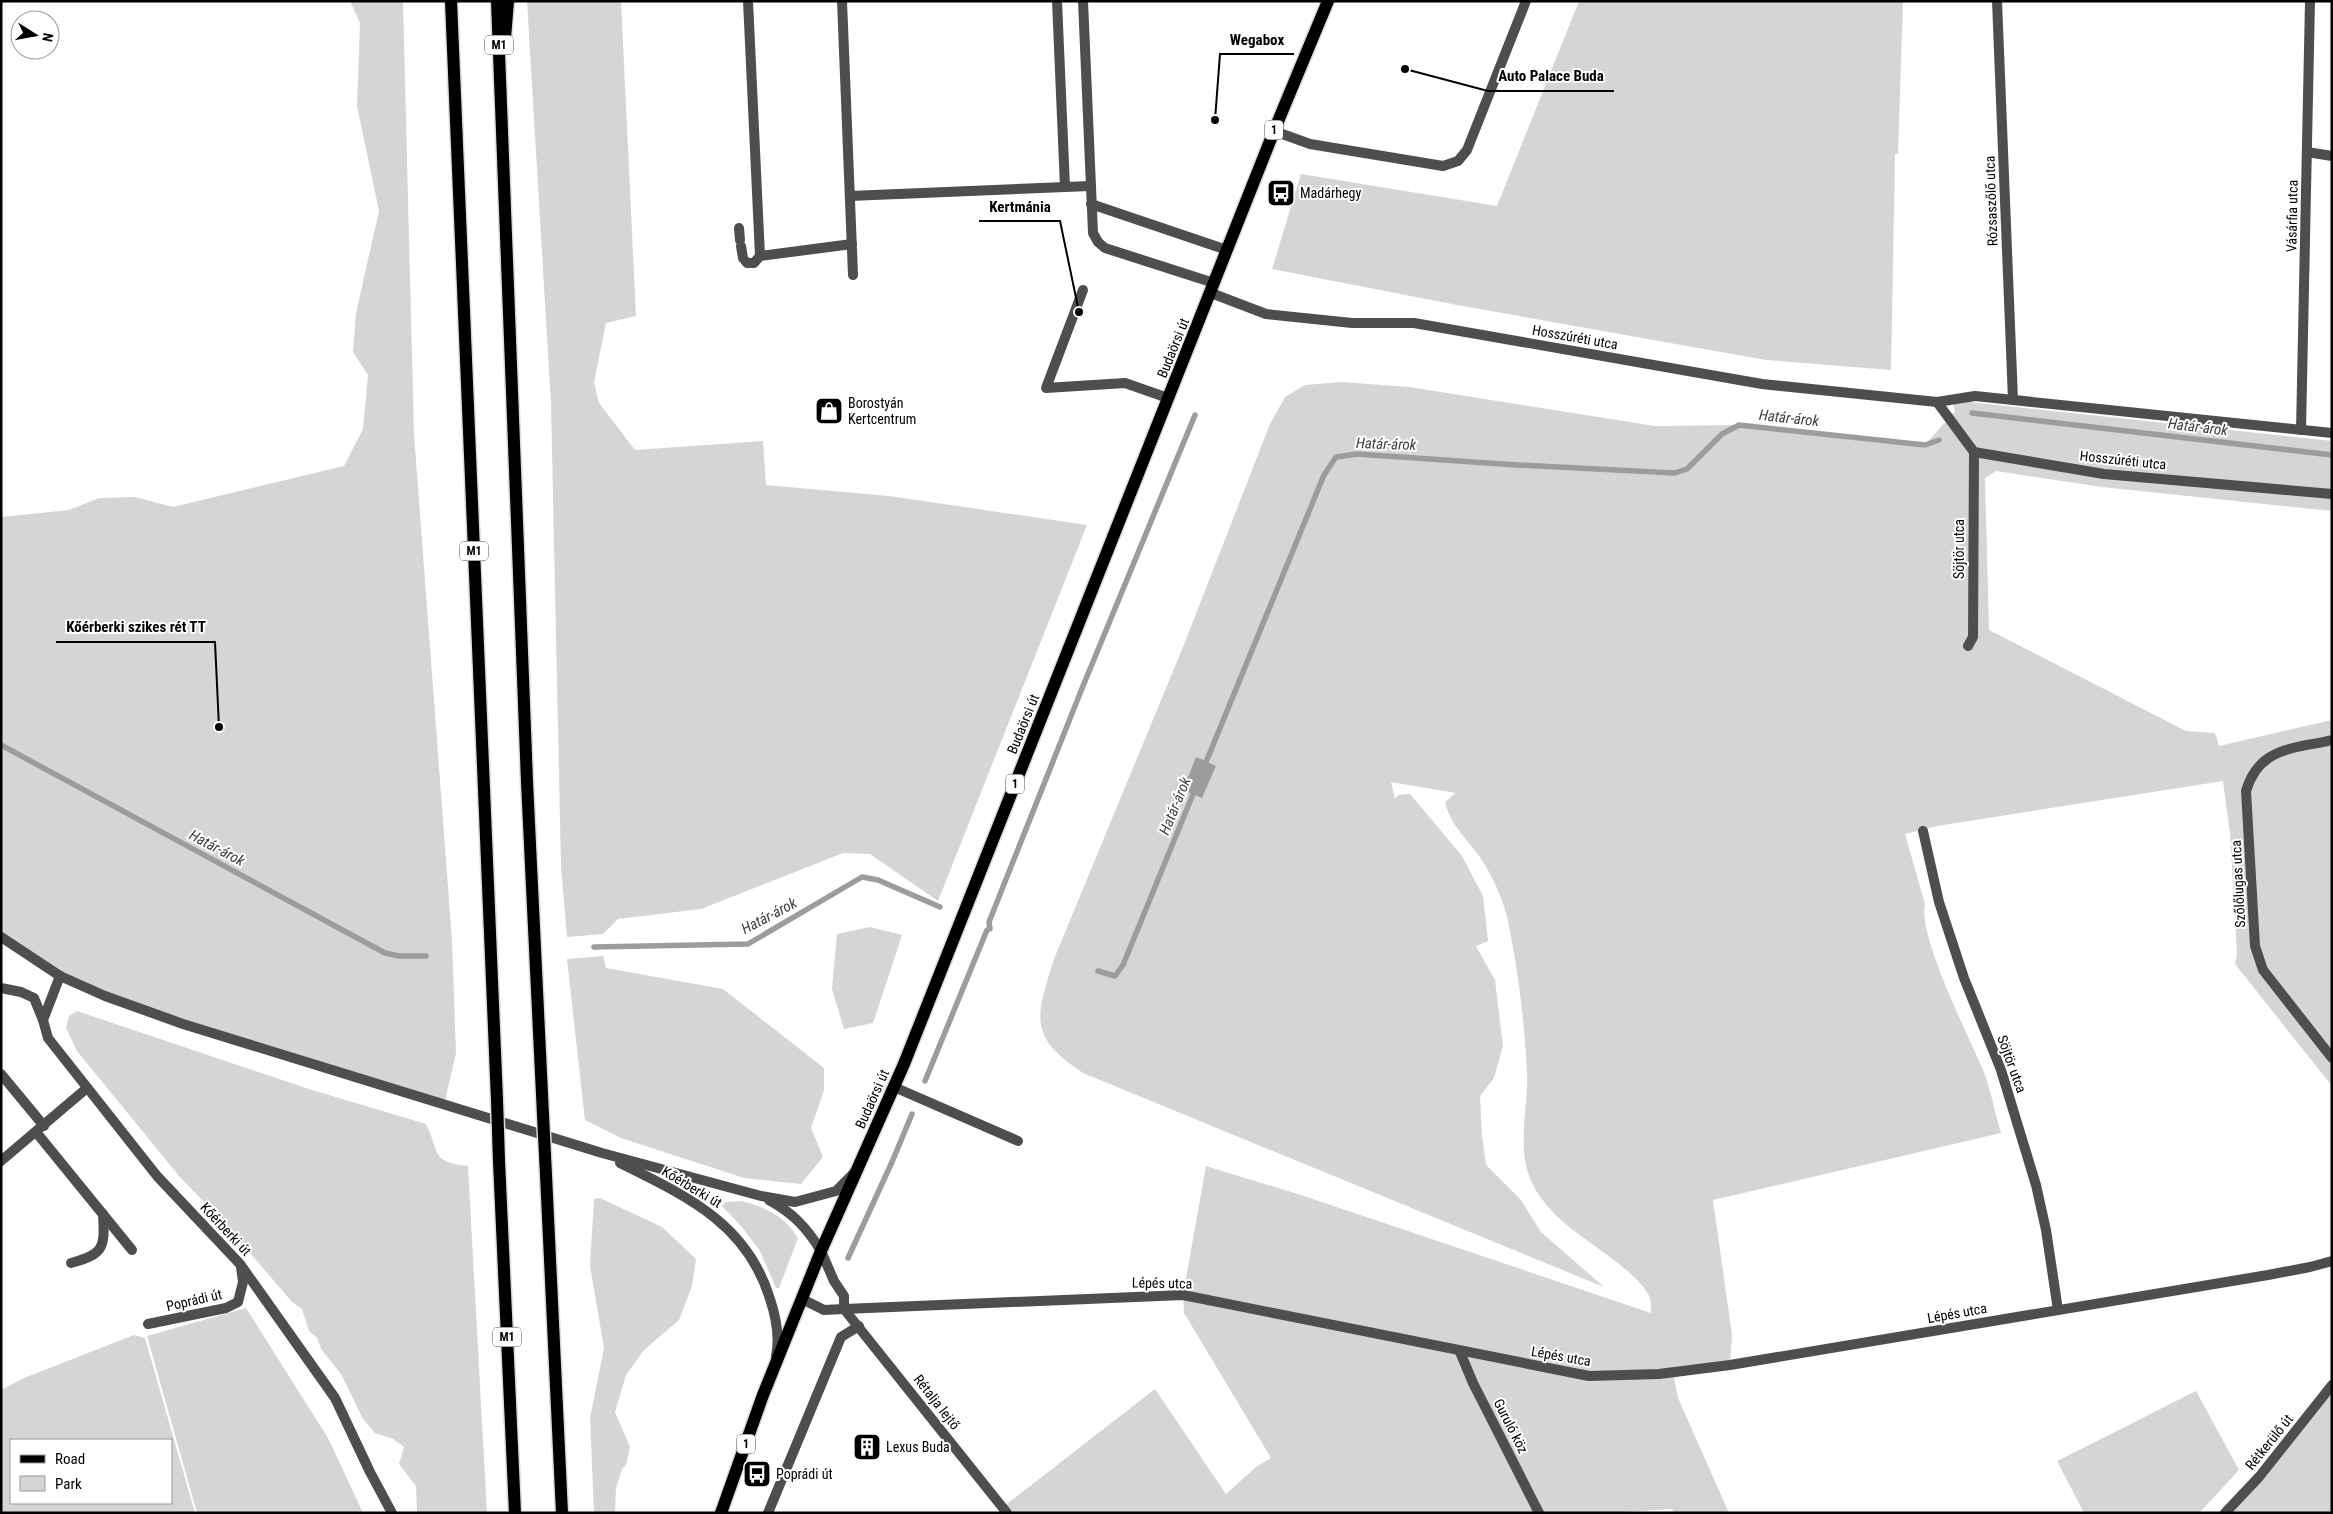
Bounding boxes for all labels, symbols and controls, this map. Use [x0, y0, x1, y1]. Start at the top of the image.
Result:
north arrow [10, 10, 60, 60]
callout: Wegabox [1220, 24, 1294, 54]
text: Wegabox [1230, 31, 1284, 49]
text: N [39, 32, 56, 43]
road number: M1 [485, 36, 513, 54]
callout: Auto Palace Buda [1488, 61, 1614, 91]
text: Auto Palace Buda [1498, 67, 1604, 85]
road number: 1 [1265, 120, 1283, 140]
street label: Rózsaszőlő utca [1981, 155, 2001, 247]
bus stop icon: Madárhegy [1266, 178, 1296, 208]
street label: Vásárfia utca [2283, 180, 2301, 252]
place label: Madárhegy [1300, 185, 1361, 201]
callout: Kertmánia [979, 191, 1060, 221]
text: Kertmánia [989, 198, 1051, 216]
street label: Budaörsi út [1154, 316, 1192, 380]
street label: Hosszúréti utca [1531, 322, 1619, 352]
place label: Borostyán Kertcentrum [848, 395, 916, 427]
shop icon: Borostyán Kertcentrum [814, 396, 844, 426]
water label: Határ-árok [1758, 406, 1820, 430]
water label: Határ-árok [2167, 414, 2230, 440]
water label: Határ-árok [1355, 434, 1417, 454]
street label: Hosszúréti utca [2079, 448, 2167, 472]
street label: Söjtör utca [1951, 519, 1967, 579]
road number: M1 [460, 542, 488, 560]
callout: Kőérberki szikes rét TT [56, 612, 215, 642]
text: Kőérberki szikes rét TT [66, 618, 206, 636]
street label: Budaörsi út [1004, 692, 1042, 756]
road number: 1 [1006, 774, 1024, 794]
water label: Határ-árok [1155, 774, 1195, 837]
water label: Határ-árok [186, 826, 248, 870]
street label: Szőlőlugas utca [2228, 840, 2248, 928]
water label: Határ-árok [738, 894, 800, 938]
street label: Söjtör utca [1994, 1033, 2030, 1095]
street label: Budaörsi út [852, 1067, 892, 1131]
street label: Kőérberki út [659, 1163, 725, 1211]
street label: Kőérberki út [197, 1199, 255, 1259]
street label: Lépés utca [1132, 1274, 1192, 1292]
street label: Poprádi út [165, 1286, 223, 1314]
street label: Lépés utca [1926, 1300, 1988, 1326]
road number: M1 [493, 1328, 521, 1346]
street label: Lépés utca [1530, 1343, 1592, 1369]
street label: Rétalja lejtő [911, 1371, 963, 1433]
street label: Guruló köz [1491, 1396, 1531, 1456]
street label: Rétkerülő út [2242, 1411, 2296, 1473]
building icon: Lexus Buda [852, 1432, 882, 1462]
road number: 1 [737, 1435, 755, 1454]
legend [10, 1439, 172, 1504]
place label: Lexus Buda [886, 1439, 950, 1455]
text: Road [55, 1450, 85, 1468]
bus stop icon: Poprádi út [742, 1459, 772, 1489]
place label: Poprádi út [776, 1466, 833, 1482]
text: Park [55, 1475, 82, 1493]

